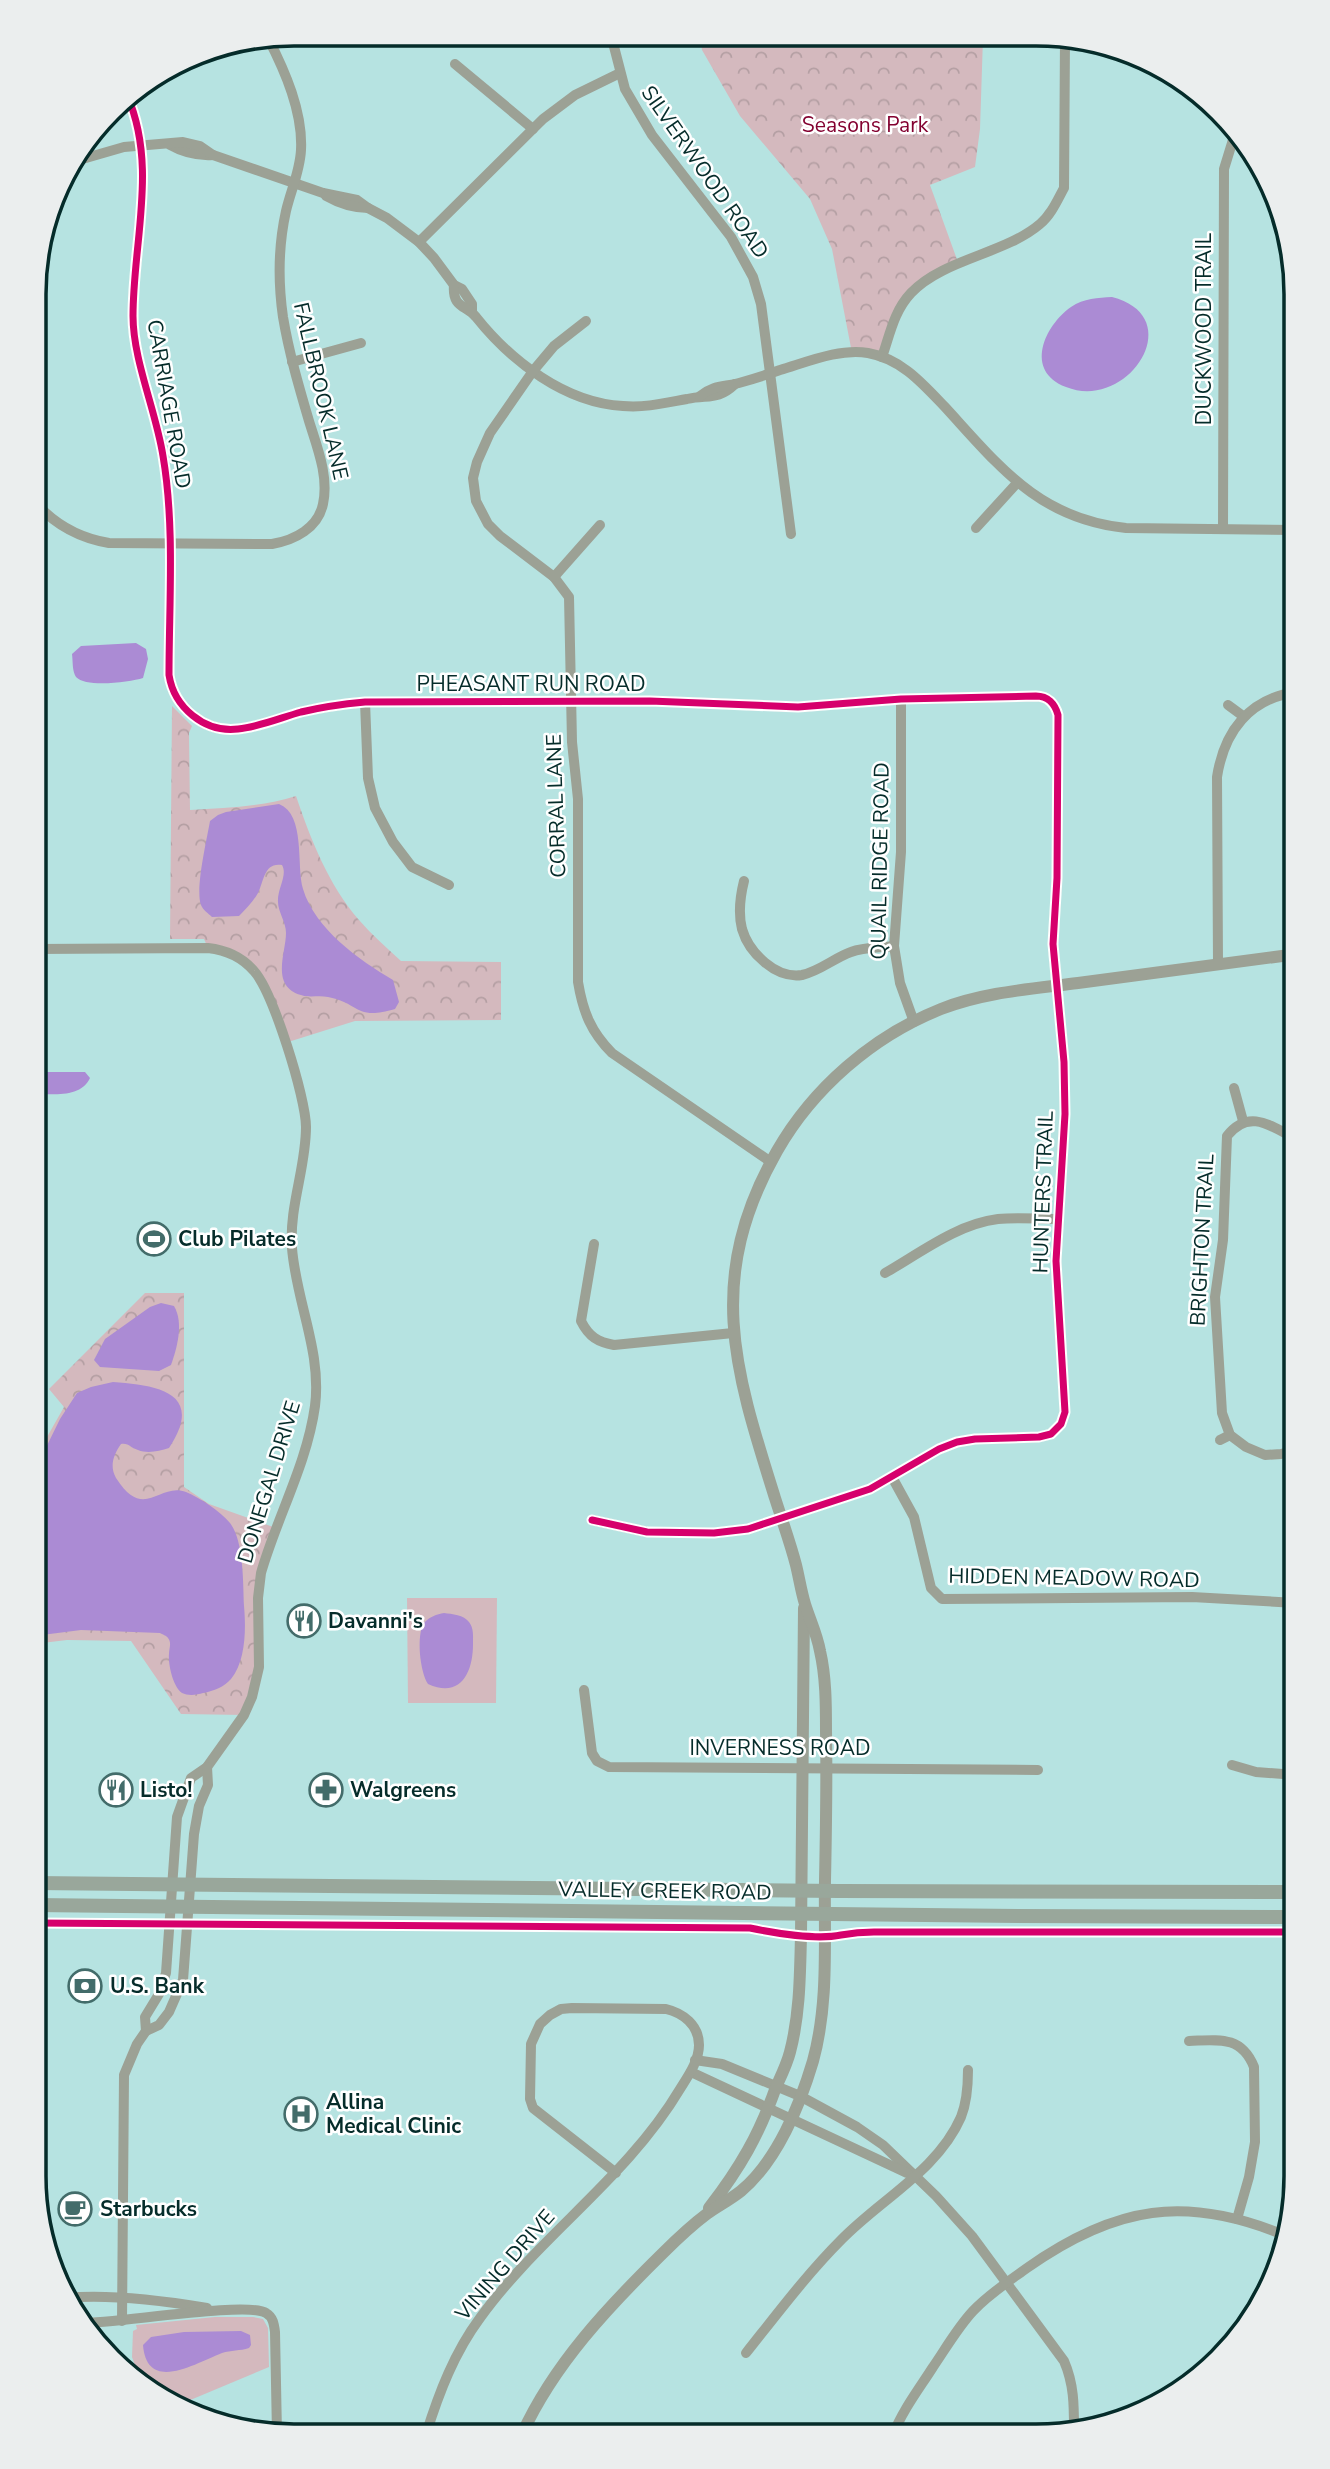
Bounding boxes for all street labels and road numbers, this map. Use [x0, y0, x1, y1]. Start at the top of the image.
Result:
street label: SILVERWOOD ROAD [635, 80, 775, 264]
street label: DUCKWOOD TRAIL [1190, 232, 1218, 425]
street label: FALLBROOK LANE [287, 299, 355, 483]
street label: CARRIAGE ROAD [140, 317, 198, 491]
street label: PHEASANT RUN ROAD [416, 670, 646, 698]
street label: CORRAL LANE [539, 734, 573, 878]
street label: QUAIL RIDGE ROAD [864, 762, 896, 960]
street label: HUNTERS TRAIL [1026, 1110, 1060, 1274]
street label: BRIGHTON TRAIL [1184, 1153, 1221, 1327]
street label: DONEGAL DRIVE [231, 1397, 307, 1567]
street label: HIDDEN MEADOW ROAD [948, 1562, 1200, 1594]
street label: INVERNESS ROAD [689, 1734, 871, 1762]
street label: VALLEY CREEK ROAD [557, 1875, 772, 1907]
street label: VINING DRIVE [448, 2203, 561, 2327]

